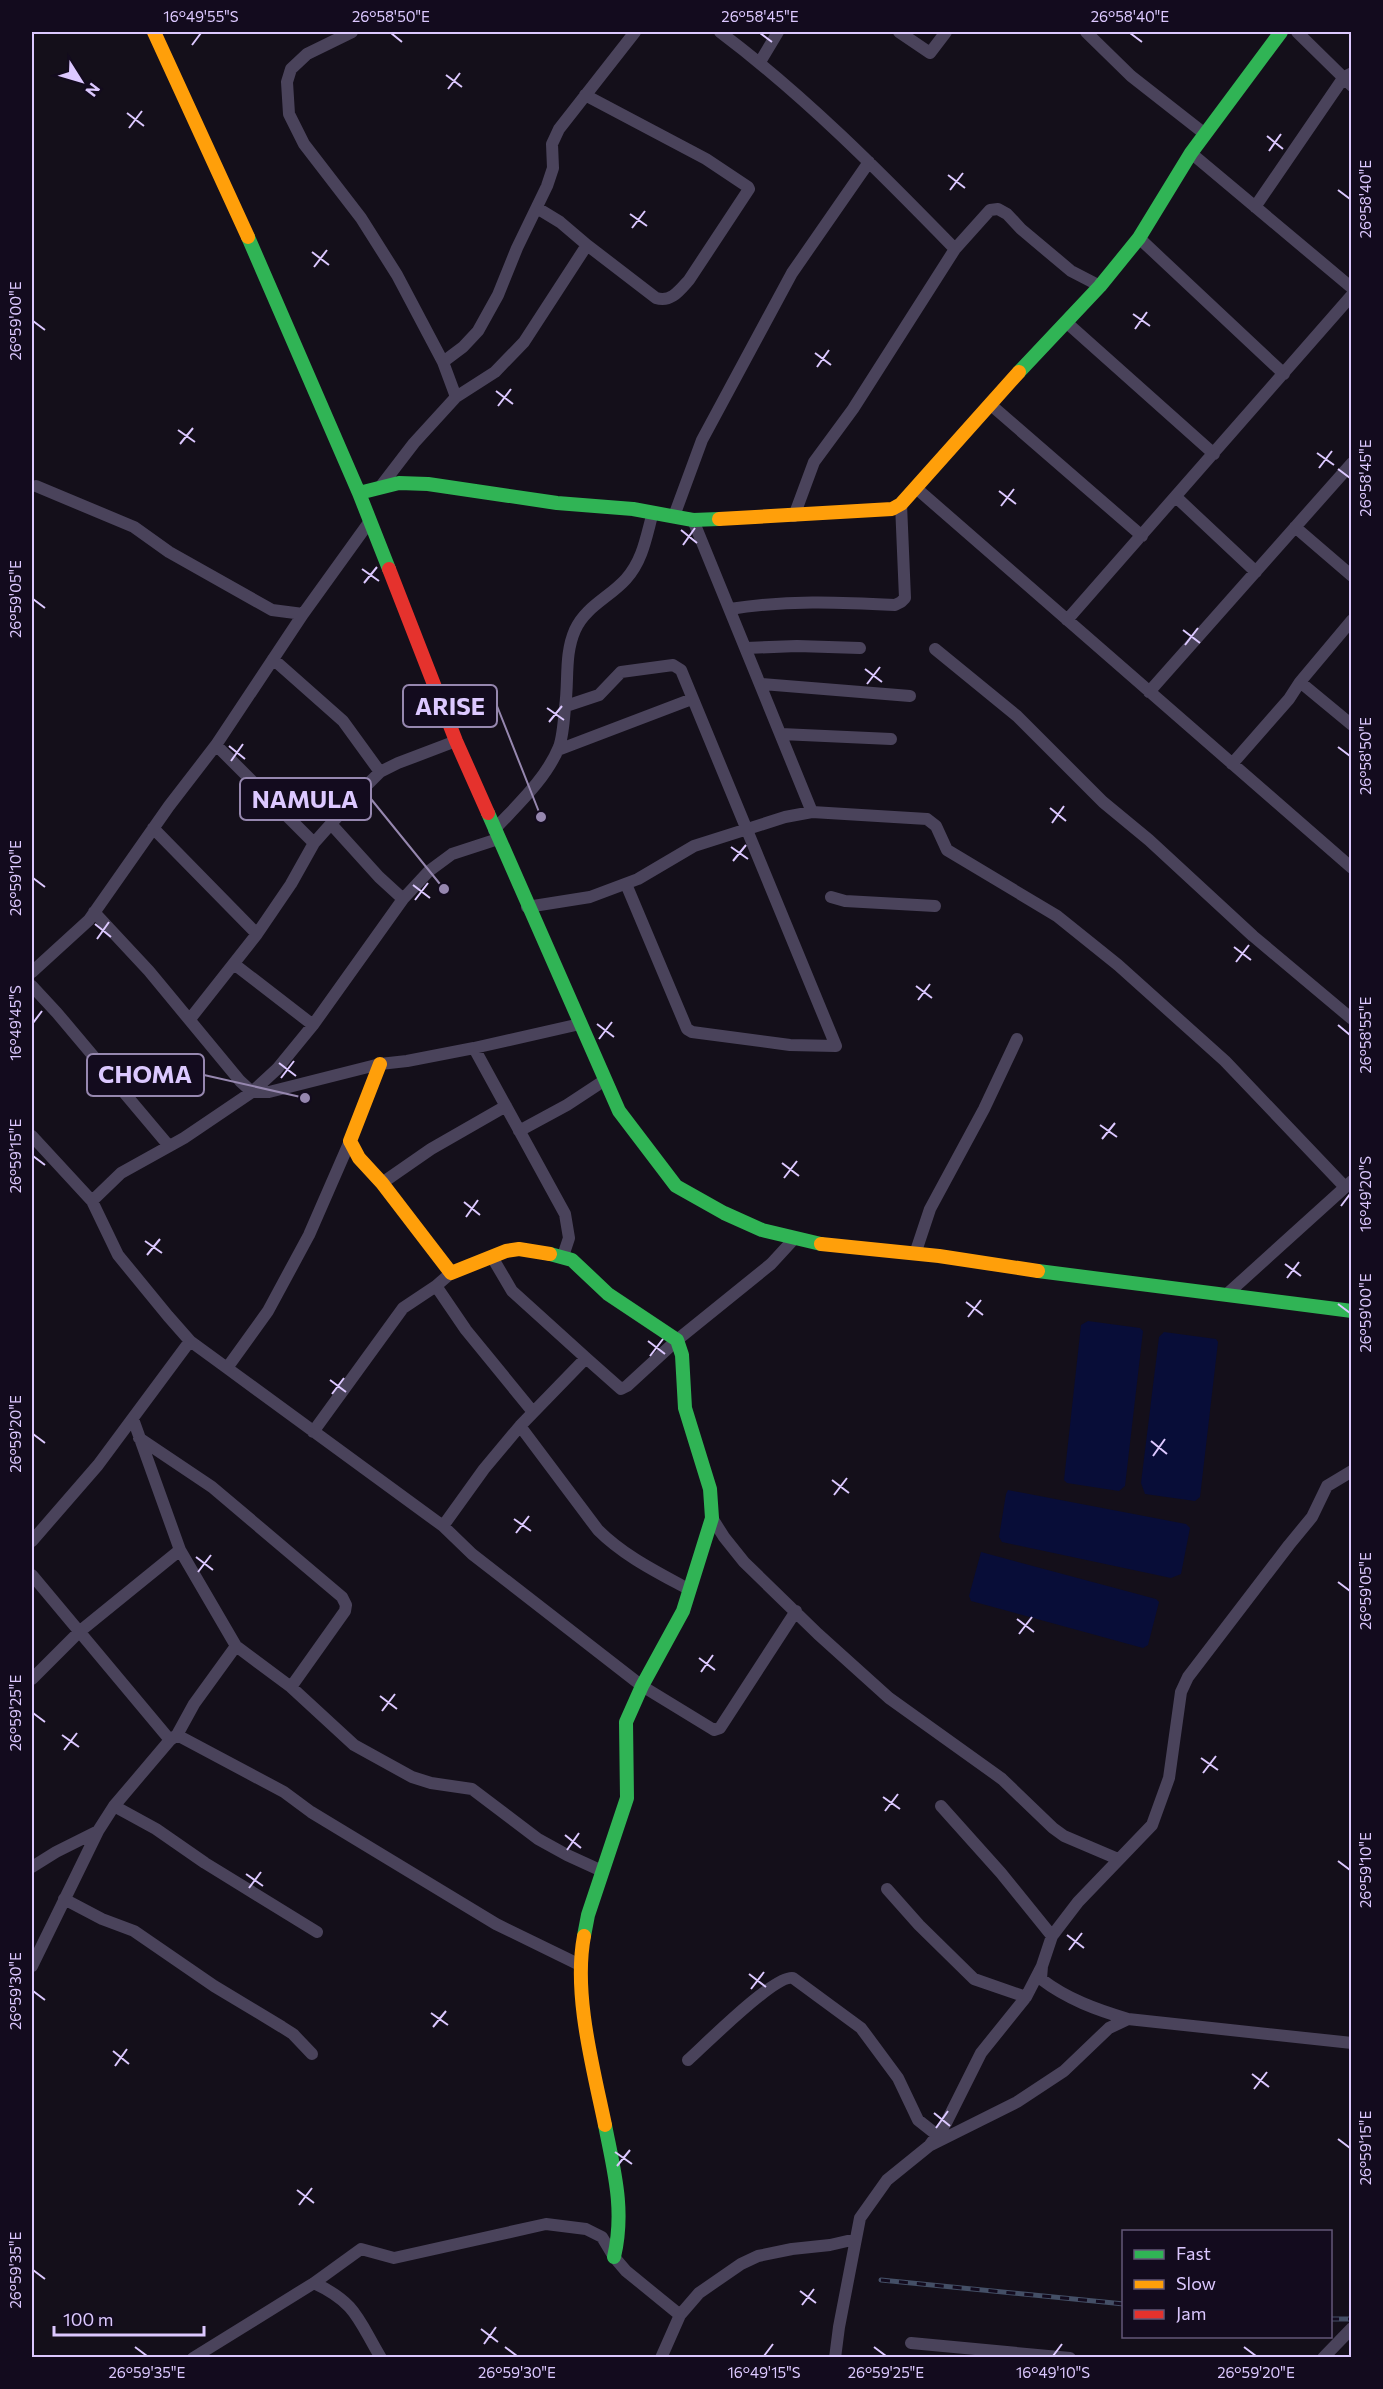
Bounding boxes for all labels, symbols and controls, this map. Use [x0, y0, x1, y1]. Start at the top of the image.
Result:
text: 16°49'55"S [163, 7, 239, 25]
text: 26°58'50"E [352, 7, 430, 25]
text: 26°58'45"E [721, 7, 799, 25]
text: 26°58'40"E [1091, 7, 1169, 25]
north arrow [51, 51, 111, 111]
text: N [82, 80, 105, 101]
text: 26°58'40"E [1356, 160, 1374, 238]
text: 26°59'00"E [6, 281, 24, 361]
text: 26°58'45"E [1356, 439, 1374, 517]
text: 26°59'05"E [6, 560, 24, 638]
callout: ARISE [403, 685, 497, 727]
text: ARISE [415, 691, 485, 720]
text: 26°58'50"E [1356, 717, 1374, 795]
callout: NAMULA [240, 778, 371, 820]
text: NAMULA [252, 784, 358, 813]
text: 26°59'10"E [6, 840, 24, 916]
text: 16°49'45"S [6, 985, 24, 1061]
text: 26°58'55"E [1356, 996, 1374, 1073]
callout: CHOMA [87, 1054, 204, 1096]
text: CHOMA [98, 1059, 192, 1088]
text: 26°59'15"E [6, 1119, 24, 1193]
text: 16°49'20"S [1356, 1156, 1374, 1232]
text: 26°59'00"E [1356, 1273, 1374, 1353]
text: 26°59'20"E [6, 1395, 24, 1473]
text: 26°59'05"E [1356, 1552, 1374, 1630]
text: 26°59'25"E [6, 1675, 24, 1751]
text: 26°59'10"E [1356, 1832, 1374, 1908]
text: 26°59'30"E [6, 1952, 24, 2030]
text: 26°59'15"E [1356, 2111, 1374, 2185]
legend [1122, 2230, 1332, 2338]
text: 26°59'35"E [6, 2231, 24, 2308]
text: Fast [1176, 2242, 1211, 2264]
text: Slow [1176, 2272, 1216, 2294]
scale bar [54, 2299, 204, 2337]
text: Jam [1176, 2302, 1206, 2324]
text: 100 m [63, 2308, 113, 2330]
text: 26°59'35"E [109, 2363, 186, 2381]
text: 26°59'30"E [478, 2363, 556, 2381]
text: 16°49'15"S [727, 2363, 801, 2381]
text: 26°59'25"E [848, 2363, 924, 2381]
text: 16°49'10"S [1016, 2363, 1090, 2381]
text: 26°59'20"E [1217, 2363, 1295, 2381]

